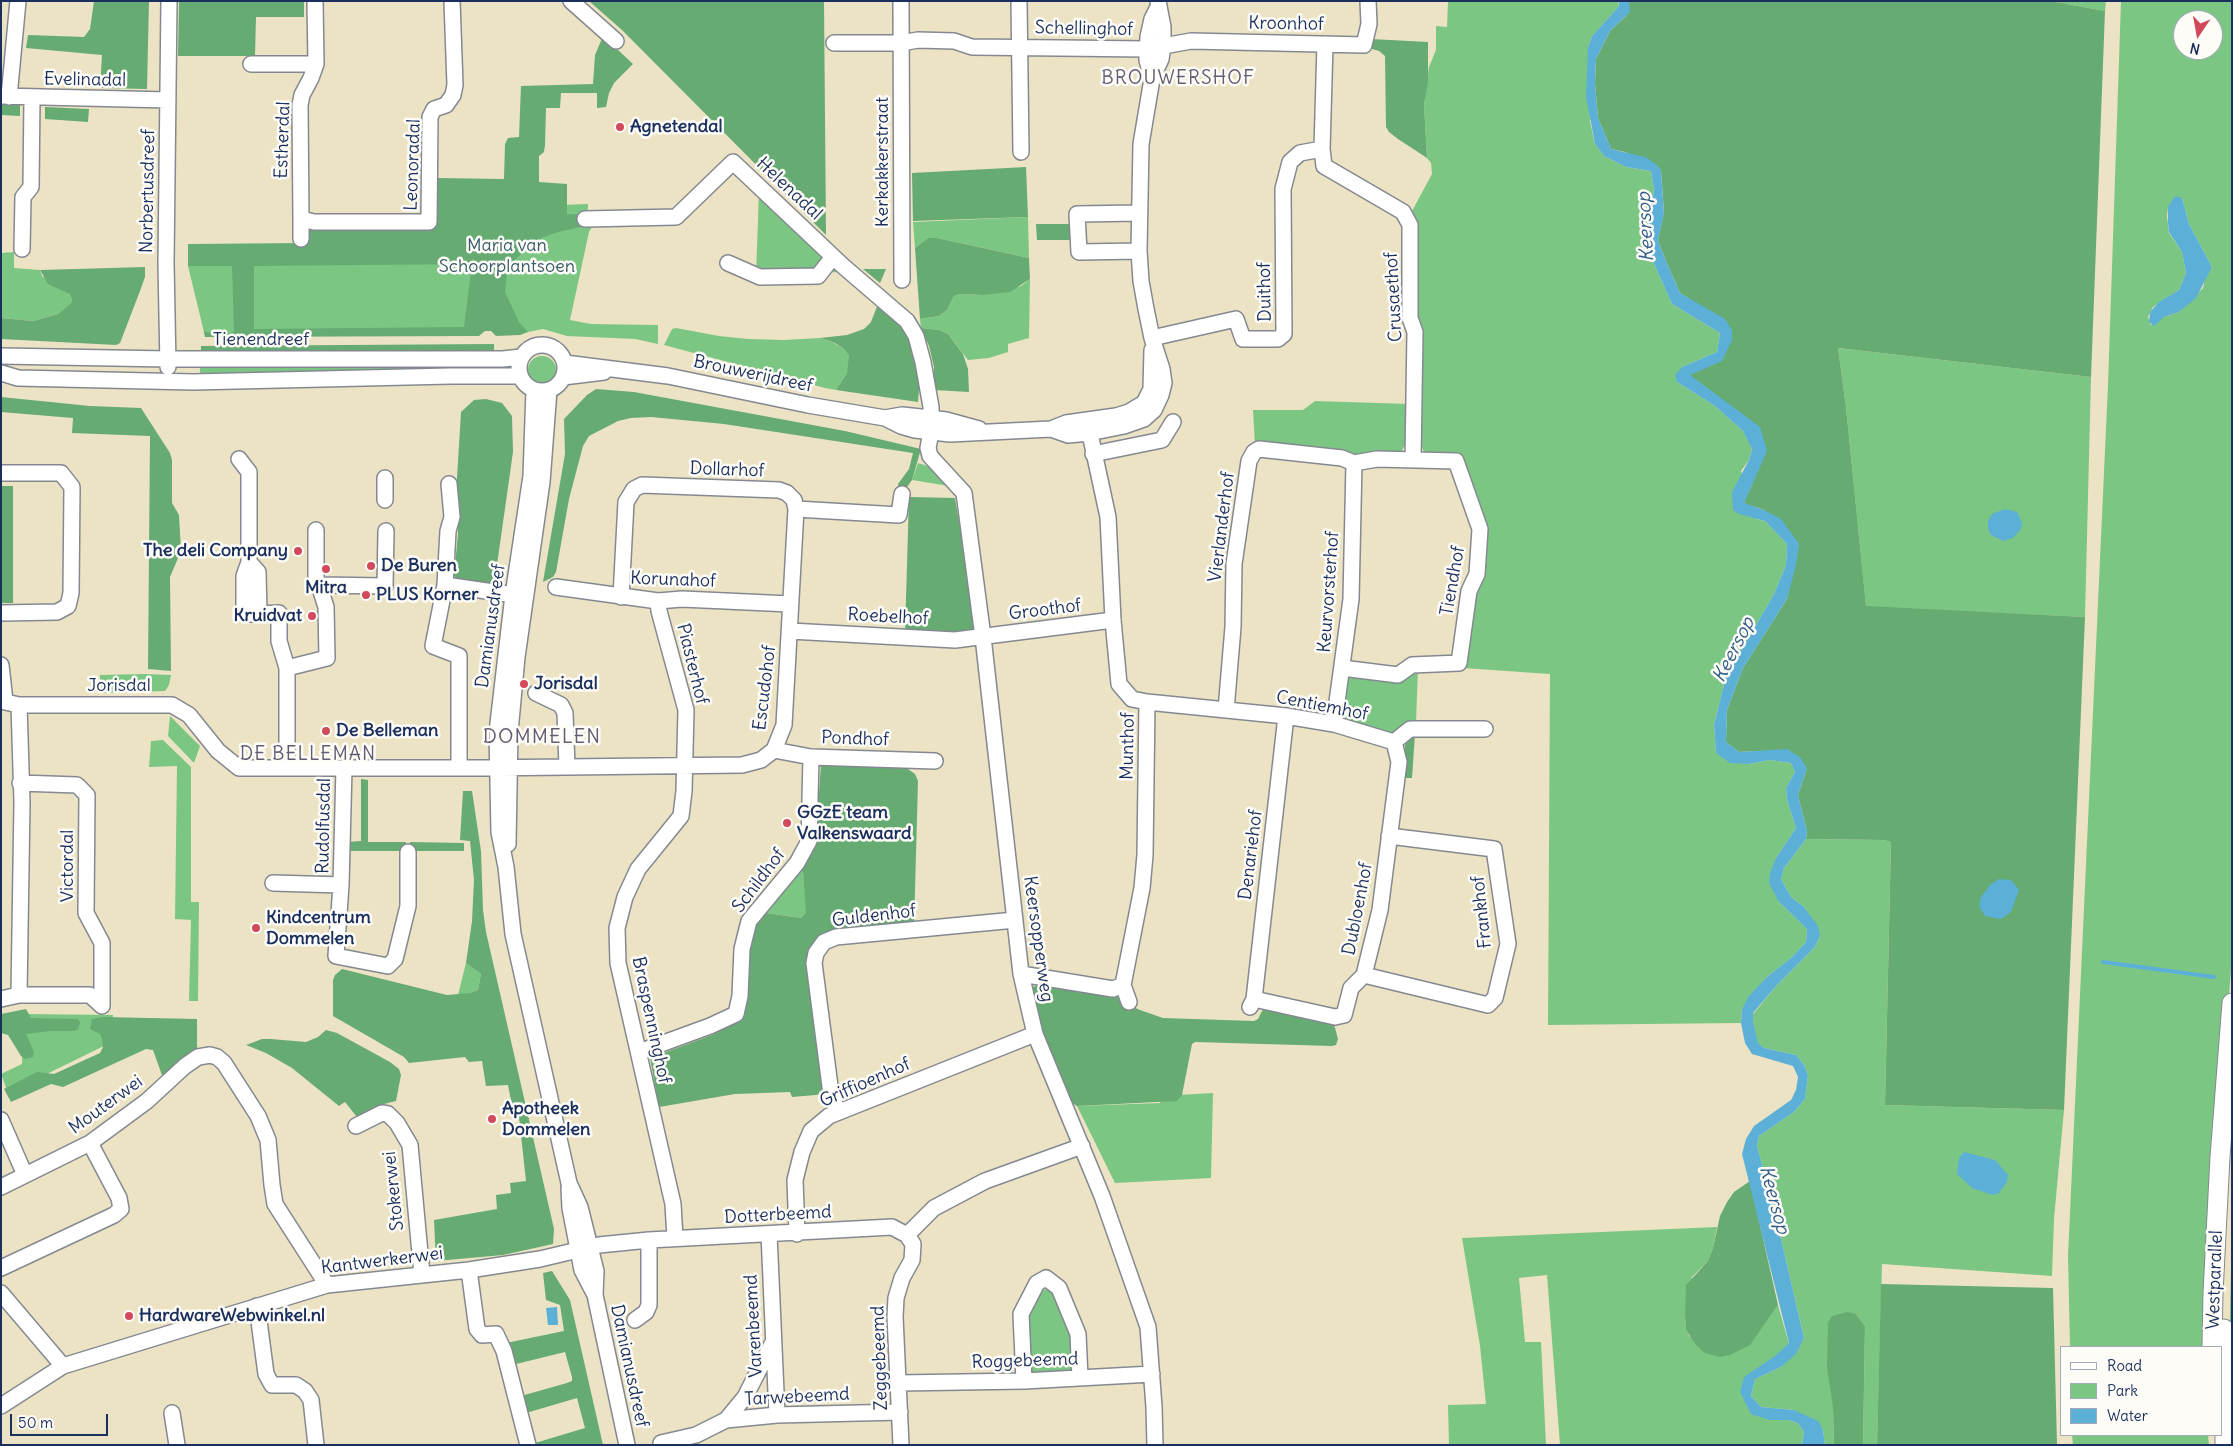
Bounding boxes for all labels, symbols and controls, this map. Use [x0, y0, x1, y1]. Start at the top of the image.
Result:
north arrow [2173, 10, 2223, 60]
street label: Kroonhof [1248, 13, 1324, 35]
street label: Schellinghof [1035, 17, 1133, 41]
text: N [2188, 39, 2202, 59]
street label: Evelinadal [44, 68, 126, 92]
district label: BROUWERSHOF [1100, 68, 1256, 90]
street label: Kerkakkerstraat [872, 97, 894, 227]
street label: Estherdal [271, 101, 295, 179]
place label: Agnetendal [630, 116, 723, 138]
street label: Leonoradal [401, 119, 425, 211]
marker: Agnetendal [614, 121, 626, 133]
street label: Norbertusdreef [136, 129, 160, 253]
street label: Helenadal [752, 153, 826, 225]
water label: Keersop [1633, 192, 1659, 262]
park label: Maria van Schoorplantsoen [439, 235, 575, 278]
street label: Crusaethof [1381, 251, 1407, 343]
street label: Duithof [1254, 262, 1276, 322]
street label: Tienendreef [213, 329, 309, 351]
street label: Brouwerijdreef [691, 351, 815, 397]
street label: Dollarhof [689, 458, 765, 482]
street label: Vierlanderhof [1205, 471, 1239, 583]
street label: Keurvorsterhof [1314, 530, 1344, 654]
place label: The deli Company [143, 540, 288, 562]
street label: Tiendhof [1436, 544, 1470, 618]
marker: The deli Company [292, 545, 304, 557]
place label: De Buren [381, 555, 457, 577]
marker: De Buren [365, 560, 377, 572]
marker: Mitra [320, 563, 332, 575]
street label: Damianusdreef [472, 563, 510, 689]
street label: Korunahof [630, 568, 716, 592]
place label: Mitra [305, 577, 347, 599]
place label: PLUS Korner [376, 584, 479, 606]
marker: PLUS Korner [360, 589, 372, 601]
street label: Groothof [1008, 595, 1082, 625]
street label: Roebelhof [847, 604, 929, 630]
place label: Kruidvat [233, 605, 302, 627]
marker: Kruidvat [306, 610, 318, 622]
water label: Keersop [1708, 614, 1760, 686]
street label: Piasterhof [672, 621, 712, 707]
street label: Escudohof [749, 644, 781, 732]
place label: Jorisdal [534, 673, 598, 695]
street label: Jorisdal [87, 675, 151, 697]
marker: Jorisdal [518, 678, 530, 690]
street label: Centiemhof [1274, 687, 1370, 725]
street label: Munthof [1117, 712, 1139, 780]
place label: De Belleman [336, 720, 438, 742]
marker: De Belleman [320, 725, 332, 737]
district label: DOMMELEN [482, 725, 602, 749]
street label: Pondhof [821, 727, 889, 751]
district label: DE BELLEMAN [238, 744, 378, 766]
street label: Rudolfusdal [312, 778, 336, 874]
place label: GGzE team Valkenswaard [797, 802, 912, 844]
street label: Denariehof [1235, 809, 1267, 901]
marker: GGzE team Valkenswaard [781, 817, 793, 829]
street label: Victordal [57, 830, 79, 902]
street label: Schildhof [728, 845, 790, 917]
street label: Dubloenhof [1338, 861, 1378, 957]
street label: Keersopperweg [1018, 875, 1058, 1003]
street label: Frankhof [1467, 875, 1497, 949]
street label: Guldenhof [831, 900, 917, 932]
place label: Kindcentrum Dommelen [266, 907, 371, 950]
marker: Kindcentrum Dommelen [250, 922, 262, 934]
street label: Braspenninghof [627, 955, 675, 1085]
street label: Griffioenhof [816, 1053, 914, 1113]
street label: Mouterwei [65, 1071, 147, 1139]
place label: Apotheek Dommelen [502, 1098, 590, 1140]
marker: Apotheek Dommelen [486, 1113, 498, 1125]
street label: Stokerwei [379, 1150, 409, 1232]
water label: Keersop [1754, 1163, 1794, 1237]
street label: Dotterbeemd [724, 1201, 832, 1229]
street label: Westparallel [2202, 1230, 2228, 1330]
street label: Kantwerkerwei [320, 1243, 444, 1279]
street label: Varenbeemd [741, 1274, 767, 1378]
street label: Damianusdreef [605, 1303, 653, 1429]
place label: HardwareWebwinkel.nl [139, 1305, 325, 1327]
street label: Zeggebeemd [867, 1305, 893, 1411]
marker: HardwareWebwinkel.nl [123, 1310, 135, 1322]
legend [2060, 1346, 2223, 1436]
street label: Roggebeemd [971, 1348, 1079, 1374]
text: Road [2107, 1356, 2142, 1375]
text: Park [2107, 1381, 2138, 1400]
street label: Tarwebeemd [744, 1383, 850, 1411]
scale bar [12, 1404, 110, 1436]
text: Water [2107, 1406, 2148, 1425]
text: 50 m [18, 1413, 53, 1432]

